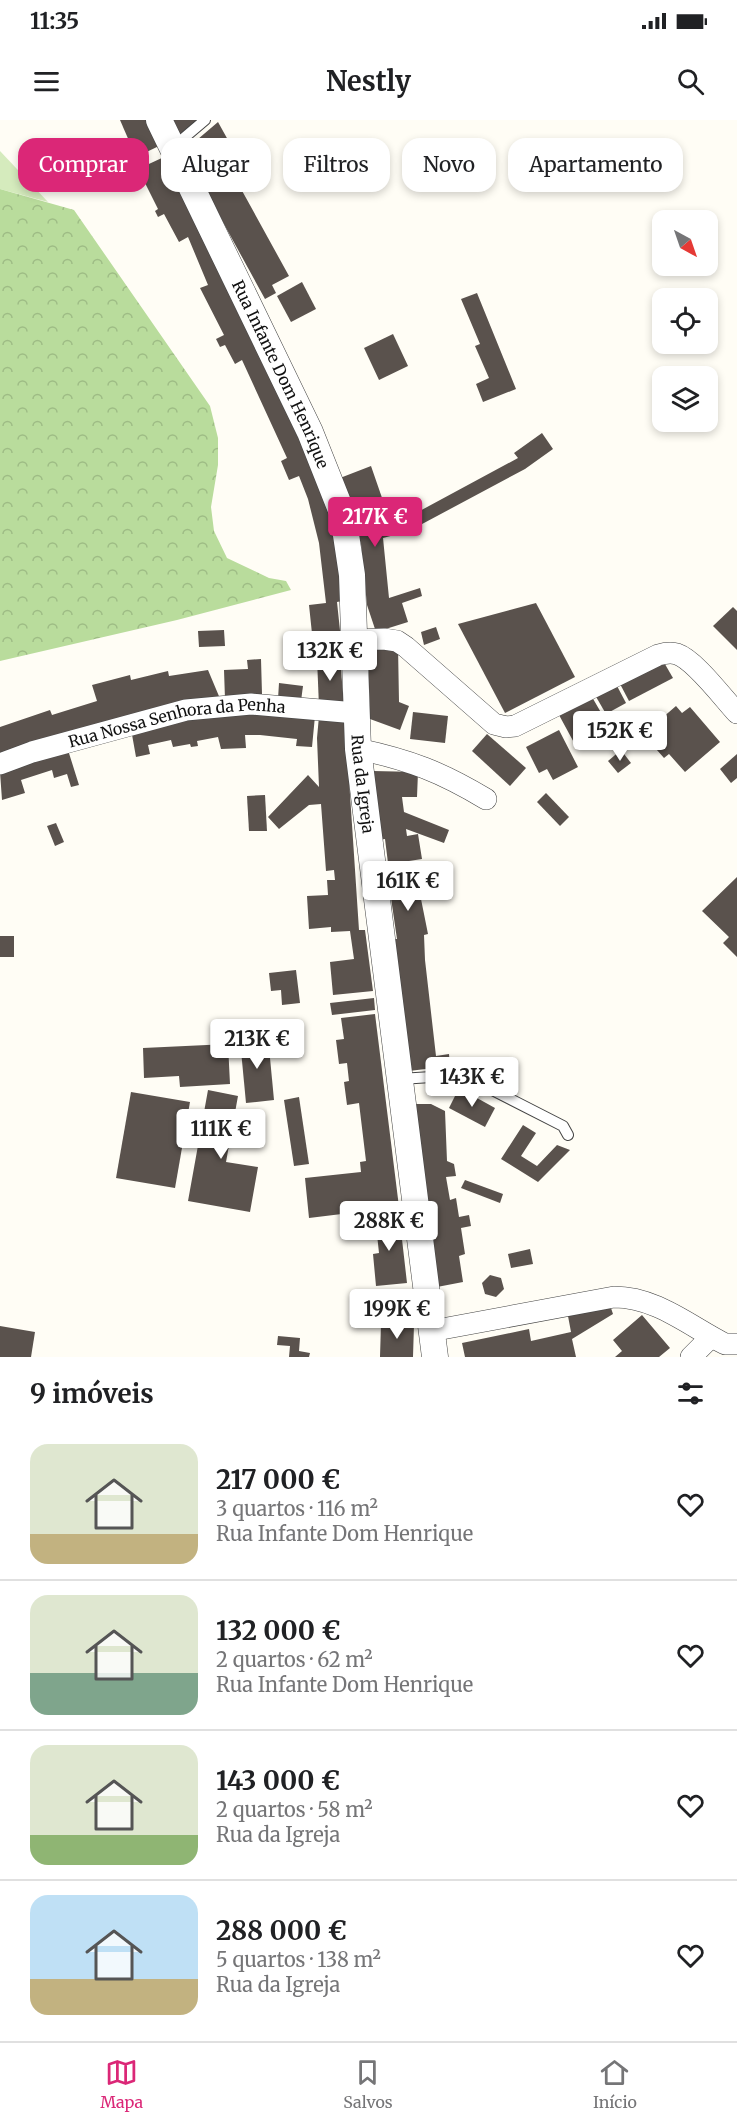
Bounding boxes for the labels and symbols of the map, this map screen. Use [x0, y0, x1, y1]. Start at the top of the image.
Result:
north arrow [652, 210, 718, 276]
street label: Rua Infante Dom Henrique [228, 277, 333, 471]
pin: 217K € [326, 497, 424, 548]
pin: 132K € [281, 631, 379, 682]
street label: Rua Nossa Senhora da Penha [66, 694, 287, 752]
pin: 152K € [571, 711, 669, 762]
street label: Rua da Igreja [348, 734, 379, 835]
pin: 161K € [359, 861, 457, 912]
pin: 213K € [208, 1019, 306, 1070]
pin: 143K € [423, 1057, 521, 1108]
pin: 111K € [172, 1109, 270, 1160]
pin: 288K € [340, 1201, 438, 1252]
pin: 199K € [348, 1289, 446, 1340]

